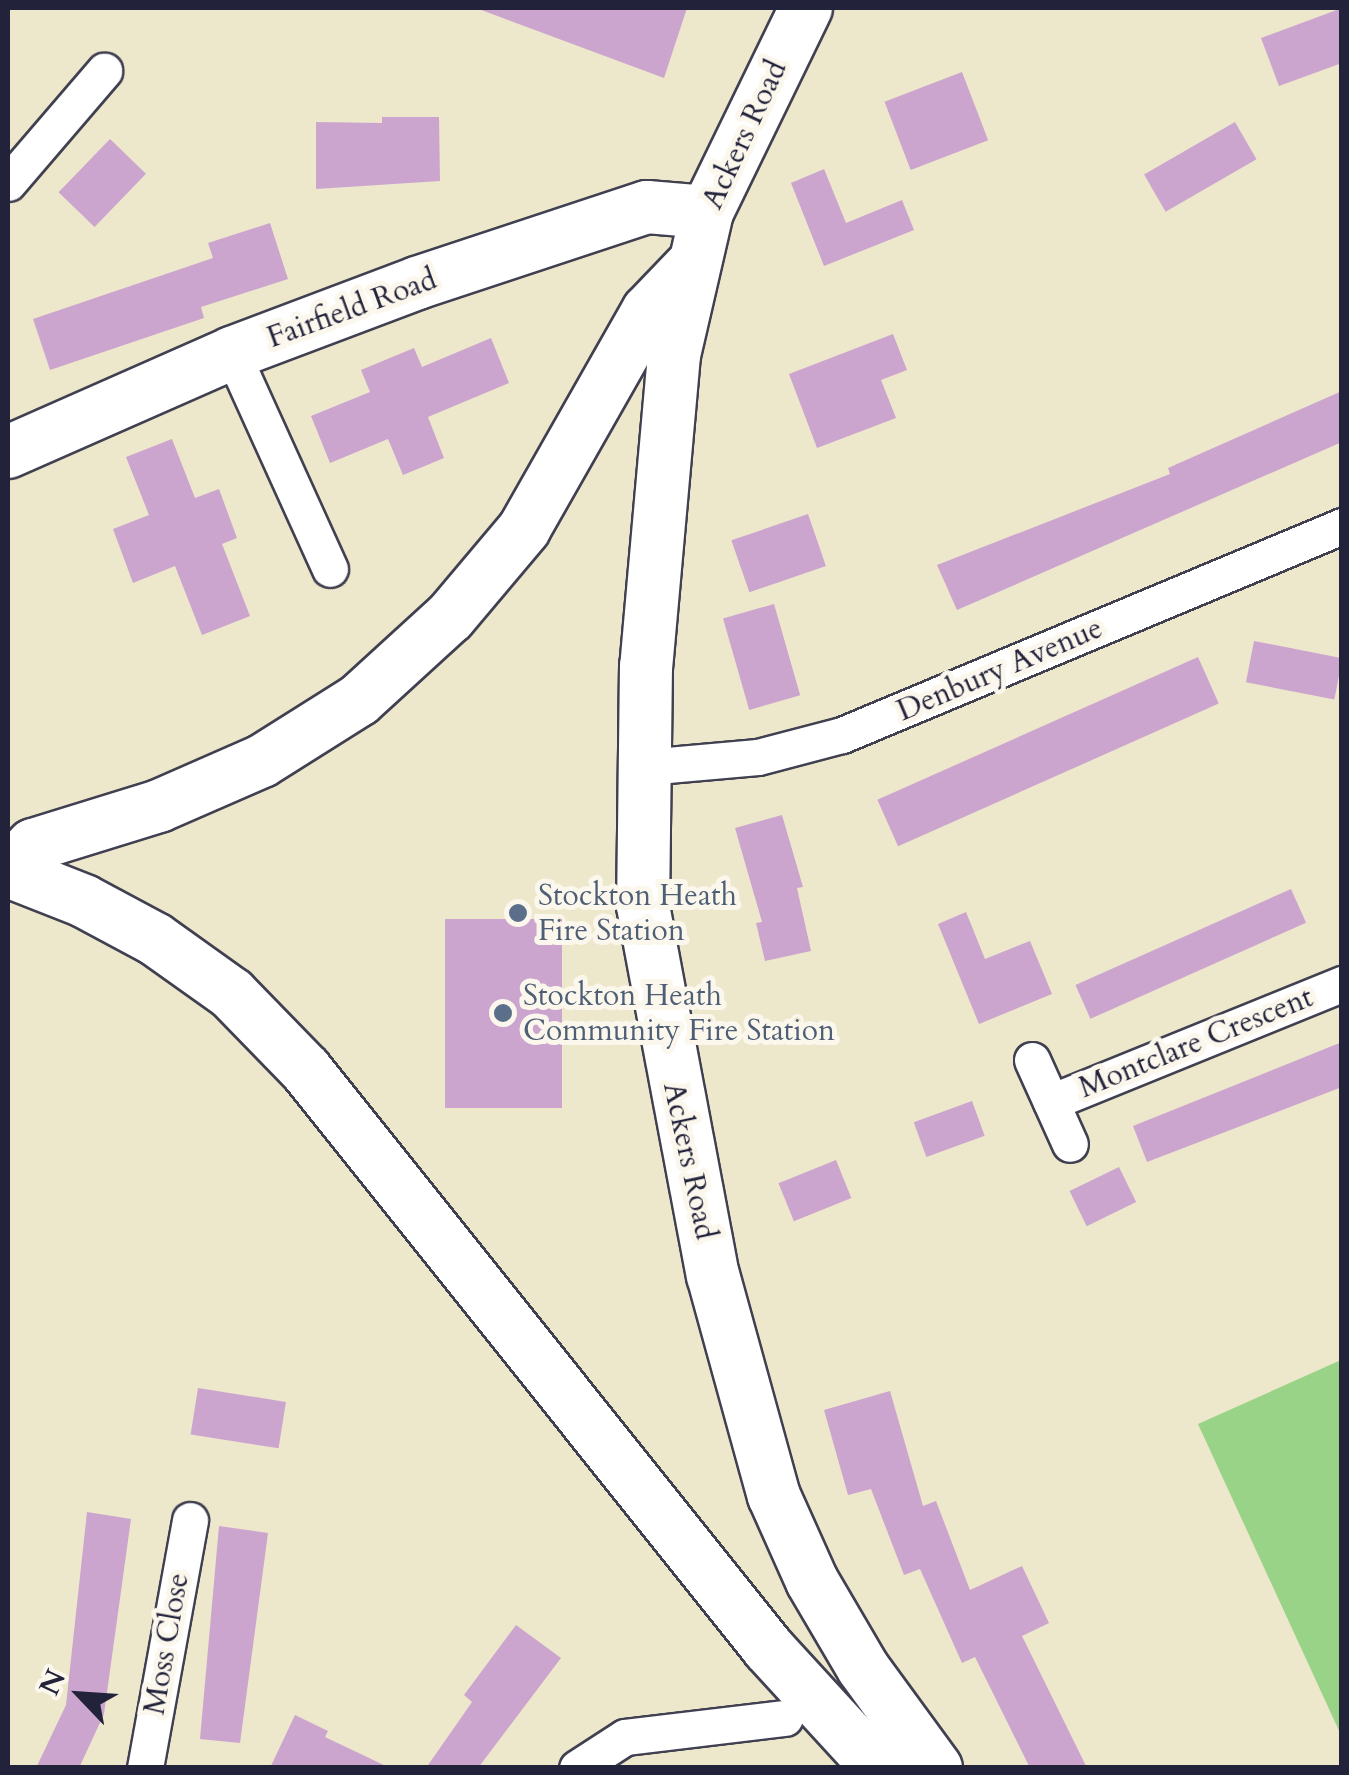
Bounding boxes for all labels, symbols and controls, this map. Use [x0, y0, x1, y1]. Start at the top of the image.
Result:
street label: Ackers Road [695, 55, 795, 215]
street label: Fairfield Road [262, 262, 442, 356]
street label: Denbury Avenue [892, 611, 1108, 729]
place label: Stockton Heath Fire Station [538, 878, 737, 948]
marker: Stockton Heath Fire Station [507, 902, 529, 924]
place label: Stockton Heath Community Fire Station [523, 978, 835, 1048]
street label: Montclare Crescent [1074, 980, 1318, 1106]
marker: Stockton Heath Community Fire Station [492, 1002, 514, 1024]
street label: Ackers Road [655, 1079, 723, 1243]
street label: Moss Close [137, 1570, 197, 1718]
north arrow [30, 1645, 130, 1745]
text: N [30, 1663, 75, 1701]

